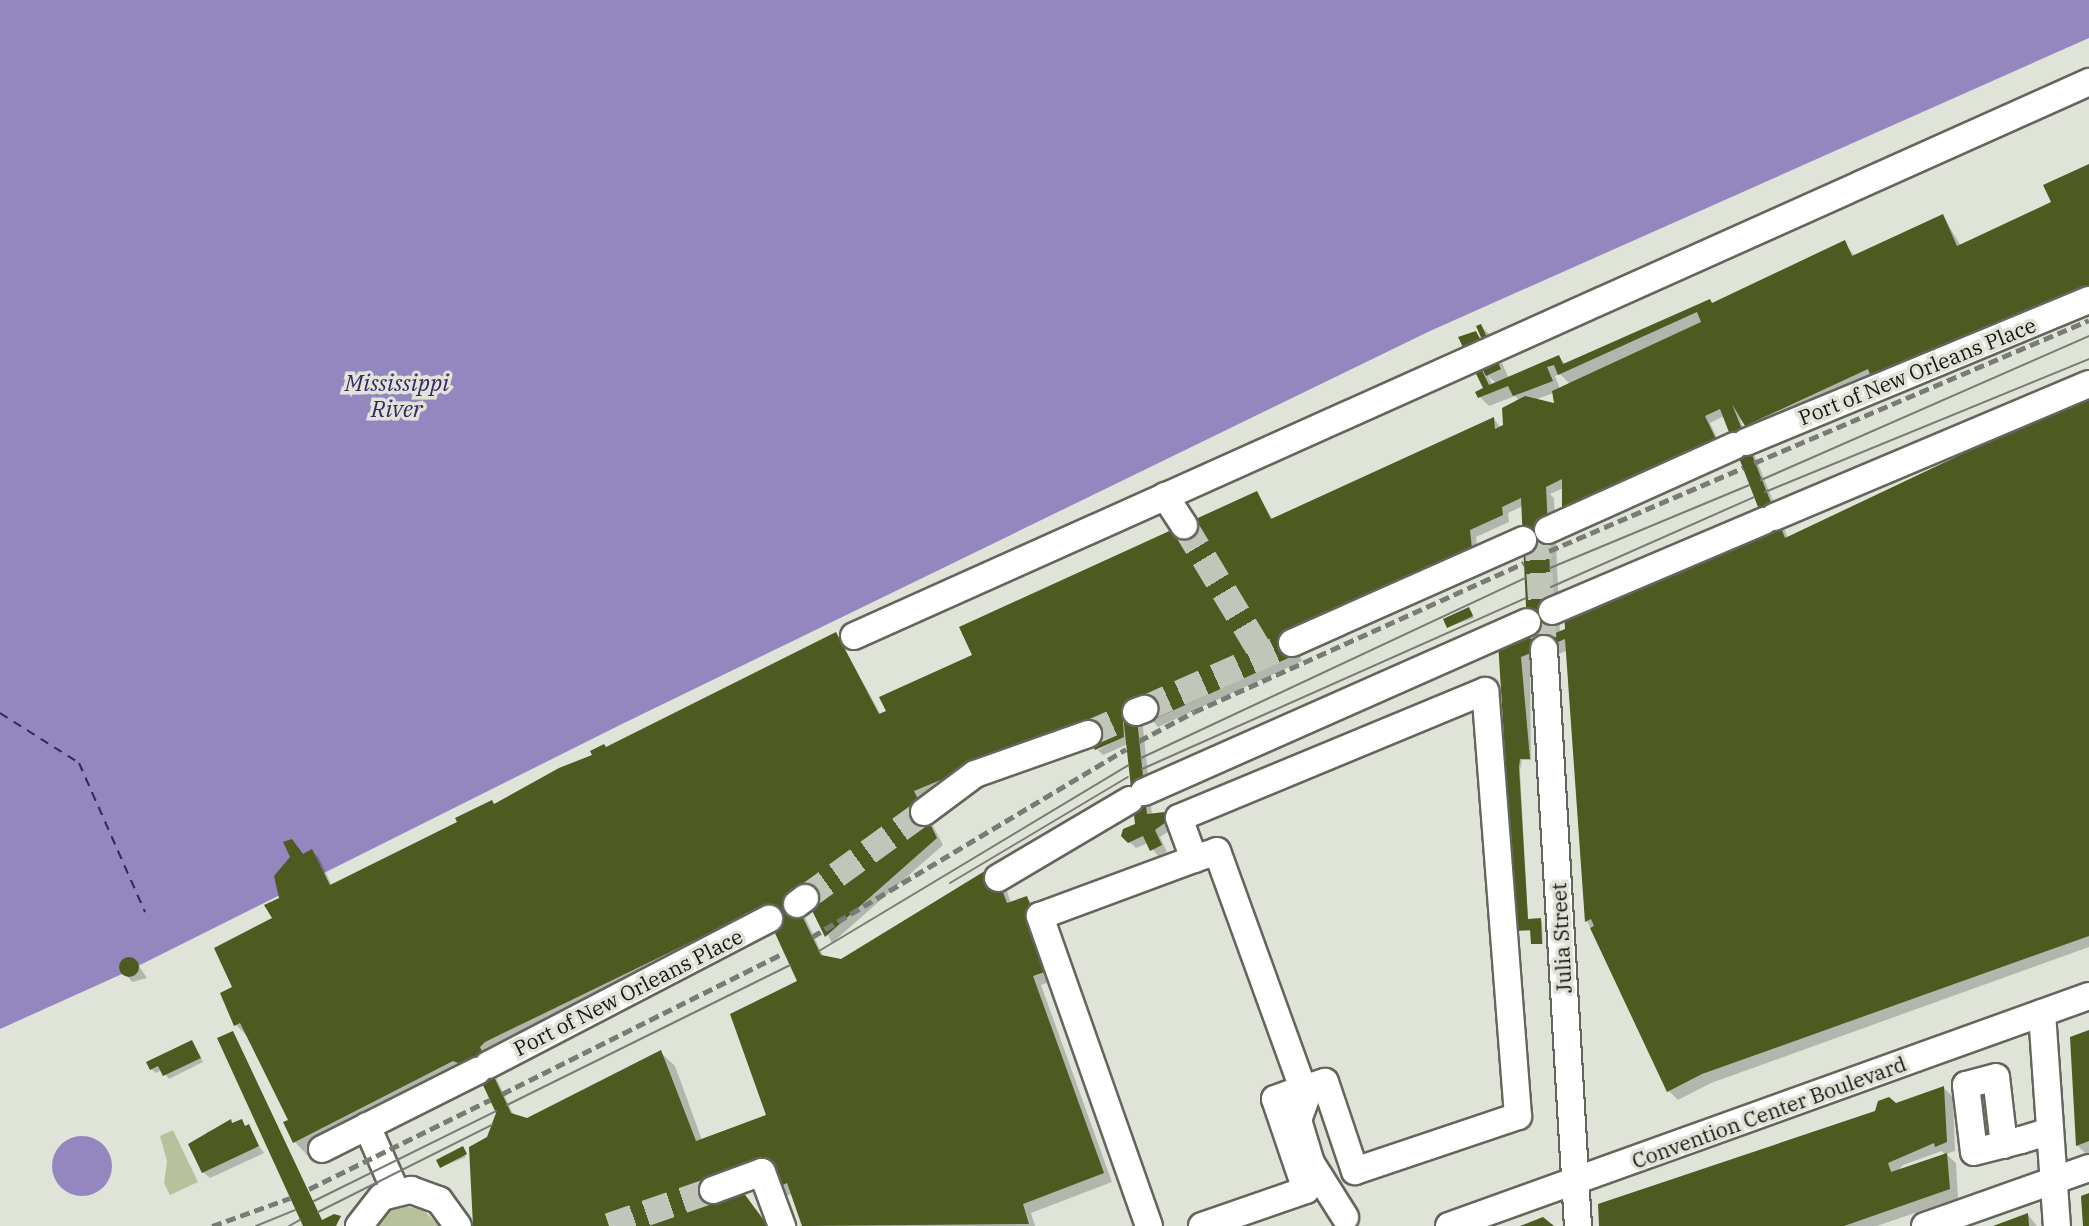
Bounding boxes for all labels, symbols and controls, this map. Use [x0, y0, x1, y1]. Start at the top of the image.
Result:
street label: Port of New Orleans Place [1795, 312, 2039, 430]
water label: Mississippi River [345, 368, 449, 422]
street label: Julia Street [1546, 882, 1576, 994]
street label: Port of New Orleans Place [509, 923, 747, 1061]
street label: Convention Center Boulevard [1628, 1051, 1910, 1173]

